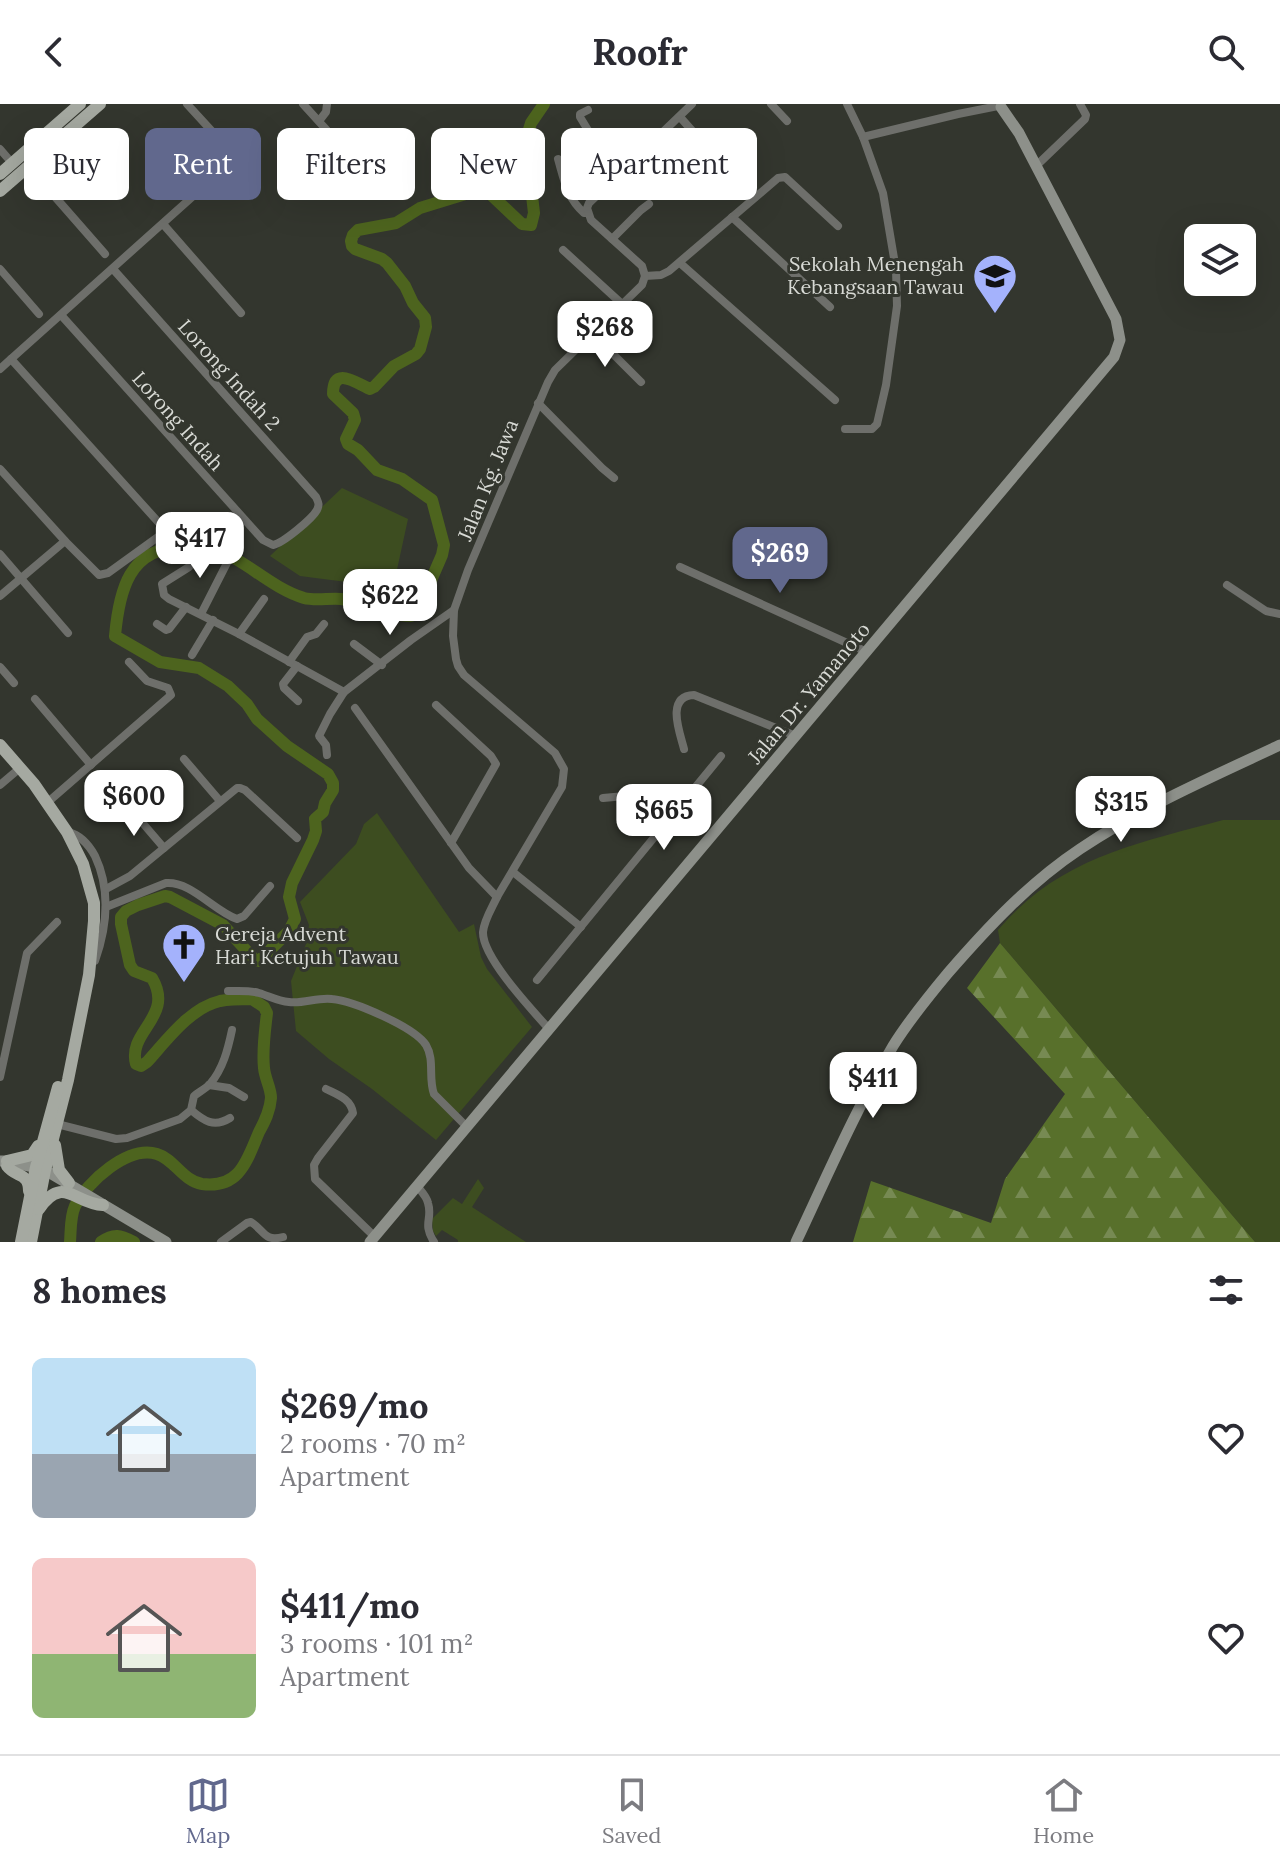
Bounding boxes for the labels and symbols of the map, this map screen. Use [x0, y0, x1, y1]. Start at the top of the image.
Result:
place label: Sekolah Menengah Kebangsaan Tawau [787, 251, 964, 299]
school or university icon: Sekolah Menengah Kebangsaan Tawau [971, 252, 1019, 315]
pin: $268 [558, 301, 652, 369]
street label: Lorong Indah 2 [173, 315, 285, 435]
street label: Lorong Indah [127, 367, 229, 475]
street label: Jalan Kg. Jawa [451, 415, 523, 545]
pin: $417 [153, 512, 247, 580]
pin: $269 [733, 527, 827, 595]
pin: $622 [343, 569, 437, 637]
street label: Jalan Dr. Yamanoto [741, 617, 875, 769]
pin: $600 [87, 770, 181, 838]
pin: $315 [1074, 776, 1168, 844]
pin: $665 [617, 784, 711, 852]
church icon: Gereja Advent Hari Ketujuh Tawau [160, 921, 208, 984]
place label: Gereja Advent Hari Ketujuh Tawau [215, 921, 399, 969]
pin: $411 [826, 1052, 920, 1120]

